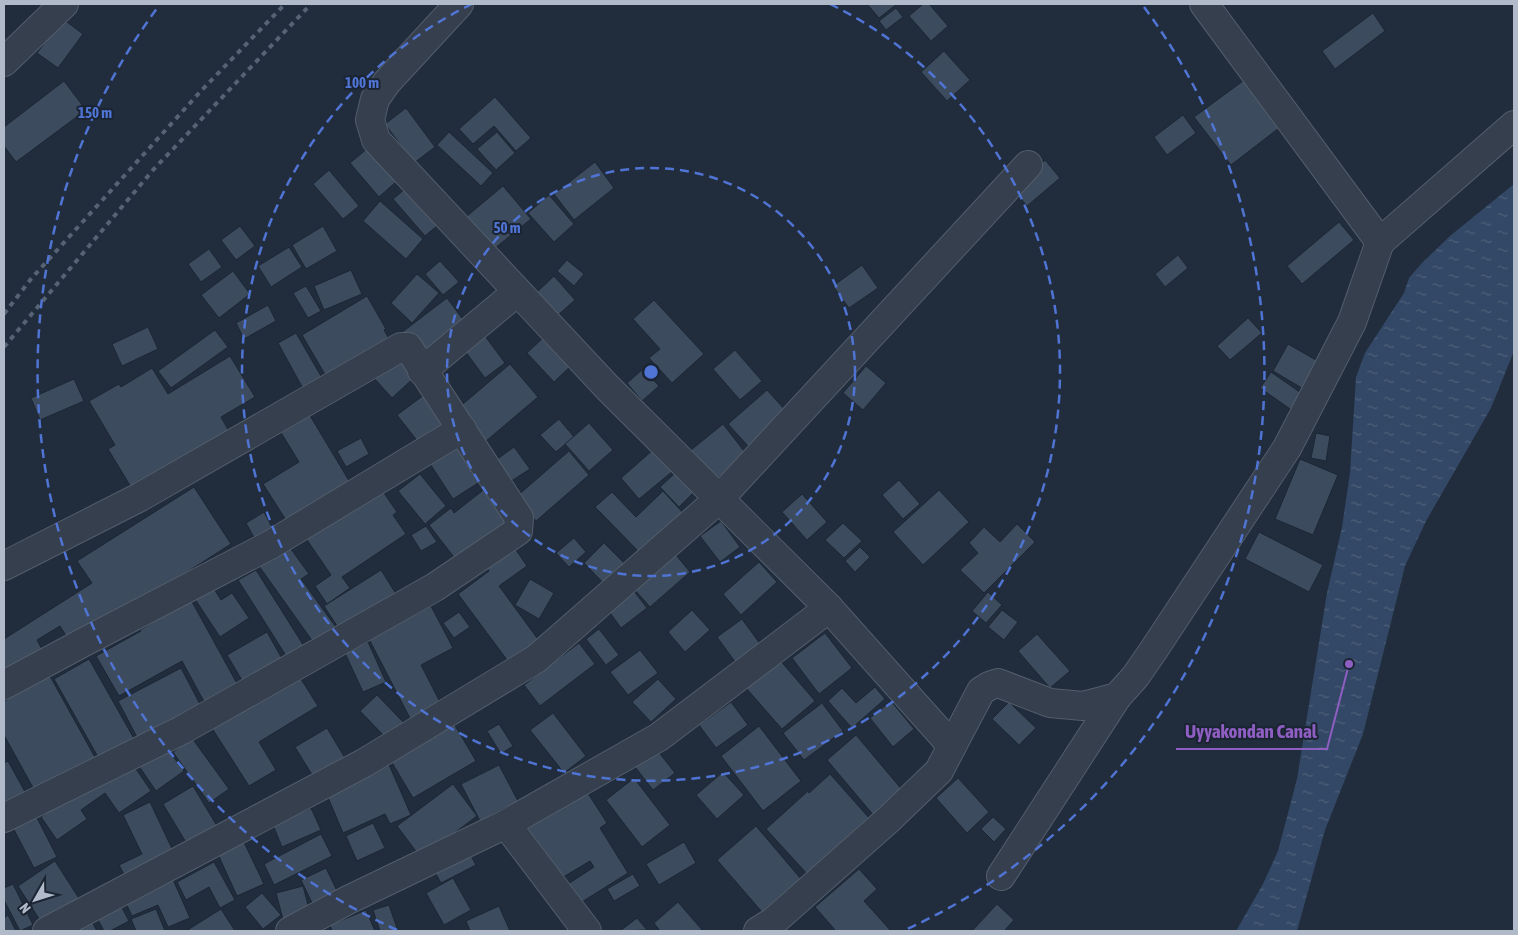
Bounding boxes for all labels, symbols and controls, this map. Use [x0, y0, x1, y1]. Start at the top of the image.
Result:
text: 100 m [345, 74, 379, 91]
text: 150 m [78, 104, 112, 121]
text: 50 m [494, 219, 521, 236]
centre of rings [642, 363, 660, 381]
callout: Uyyakondan Canal [1176, 715, 1327, 749]
text: Uyyakondan Canal [1185, 720, 1318, 742]
north arrow [10, 875, 60, 925]
text: N [16, 900, 34, 916]

